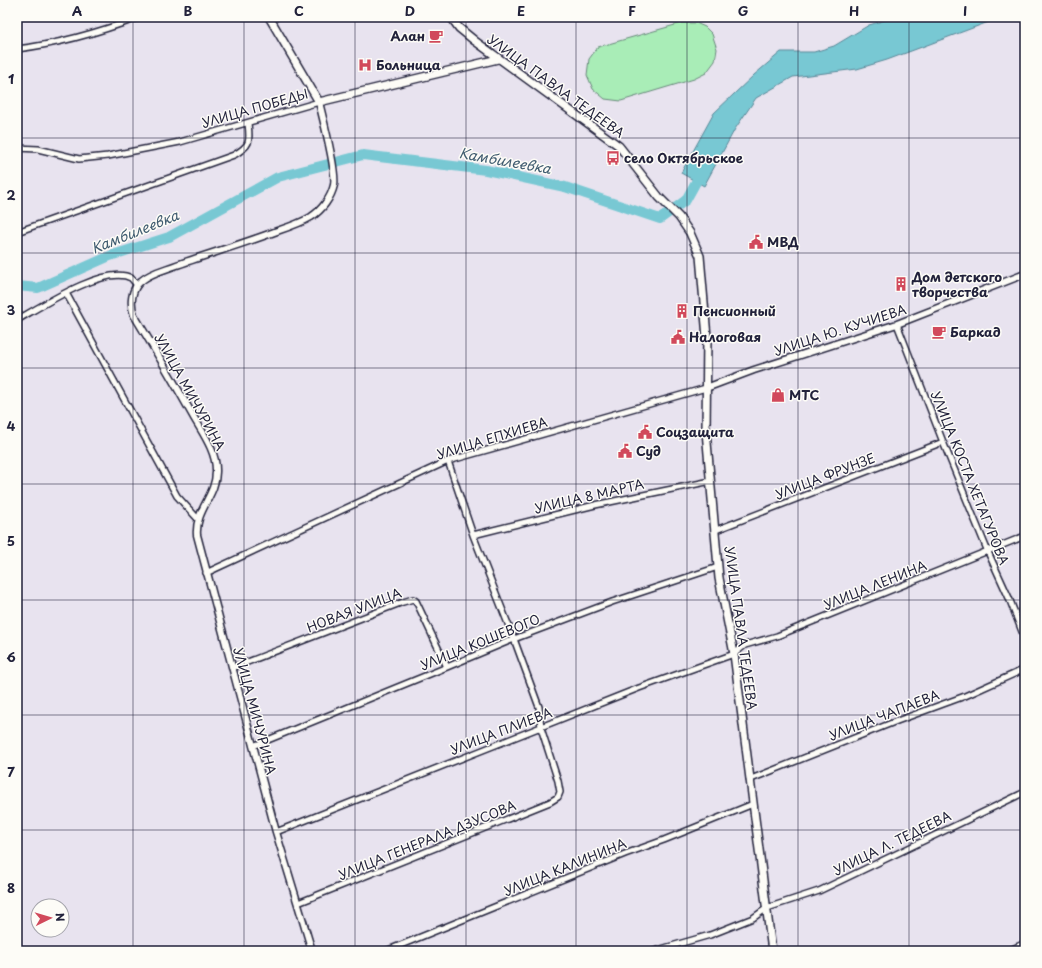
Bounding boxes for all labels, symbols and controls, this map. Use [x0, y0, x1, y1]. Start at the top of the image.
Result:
text: A [72, 1, 82, 20]
text: B [184, 1, 193, 20]
text: C [294, 1, 304, 20]
text: D [405, 1, 415, 20]
text: E [517, 1, 525, 20]
text: F [628, 1, 636, 20]
text: G [738, 1, 748, 20]
text: H [849, 1, 859, 20]
text: I [963, 1, 967, 20]
place label: Алан [391, 26, 425, 45]
cafe icon: Алан [428, 28, 444, 44]
street label: УЛИЦА ПАВЛА ТЕДЕЕВА [484, 29, 629, 142]
place label: Больница [376, 55, 441, 74]
hospital icon: Больница [357, 57, 373, 73]
text: 1 [8, 69, 14, 88]
street label: УЛИЦА ПОБЕДЫ [199, 83, 310, 132]
water label: Камбилеевка [458, 142, 554, 179]
place label: село Октябрьское [624, 148, 744, 167]
bus stop icon: село Октябрьское [605, 150, 621, 166]
text: 2 [6, 185, 16, 204]
water label: Камбилеевка [88, 204, 183, 259]
place label: МВД [767, 232, 799, 251]
public building icon: МВД [748, 234, 764, 250]
place label: Дом детского творчества [911, 267, 1002, 301]
building icon: Дом детского творчества [893, 276, 909, 292]
street label: УЛИЦА Ю. КУЧИЕВА [771, 299, 908, 360]
text: 3 [7, 300, 16, 319]
place label: Пенсионный [693, 301, 776, 320]
building icon: Пенсионный [674, 303, 690, 319]
place label: Баркад [950, 322, 1001, 341]
cafe icon: Баркад [931, 324, 947, 340]
place label: Налоговая [689, 327, 761, 346]
public building icon: Налоговая [670, 329, 686, 345]
street label: УЛИЦА МИЧУРИНА [150, 330, 231, 454]
place label: МТС [789, 385, 819, 404]
shop icon: МТС [770, 387, 786, 403]
street label: УЛИЦА КОСТА ХЕТАГУРОВА [927, 388, 1014, 568]
street label: УЛИЦА ЕПХИЕВА [434, 412, 549, 463]
text: 4 [7, 416, 16, 435]
place label: Соцзащита [656, 422, 734, 441]
public building icon: Соцзащита [637, 424, 653, 440]
place label: Суд [636, 441, 661, 460]
public building icon: Суд [617, 443, 633, 459]
street label: УЛИЦА ФРУНЗЕ [772, 448, 878, 503]
street label: УЛИЦА 8 МАРТА [532, 474, 646, 517]
text: 5 [7, 531, 15, 550]
street label: УЛИЦА ПАВЛА ТЕДЕЕВА [721, 545, 762, 711]
street label: УЛИЦА ЛЕНИНА [820, 555, 929, 614]
street label: НОВАЯ УЛИЦА [304, 583, 404, 636]
street label: УЛИЦА КОШЕВОГО [417, 609, 543, 674]
street label: УЛИЦА МИЧУРИНА [229, 645, 282, 777]
text: 6 [6, 647, 16, 666]
street label: УЛИЦА ЧАПАЕВА [826, 685, 942, 744]
street label: УЛИЦА ПЛИЕВА [447, 702, 554, 759]
text: 7 [7, 762, 15, 781]
street label: УЛИЦА ГЕНЕРАЛА ДЗУСОВА [335, 795, 518, 884]
street label: УЛИЦА Л. ТЕДЕЕВА [830, 806, 954, 879]
street label: УЛИЦА КАЛИНИНА [501, 833, 629, 900]
text: 8 [7, 878, 15, 897]
north arrow [30, 898, 70, 938]
text: N [52, 912, 69, 922]

